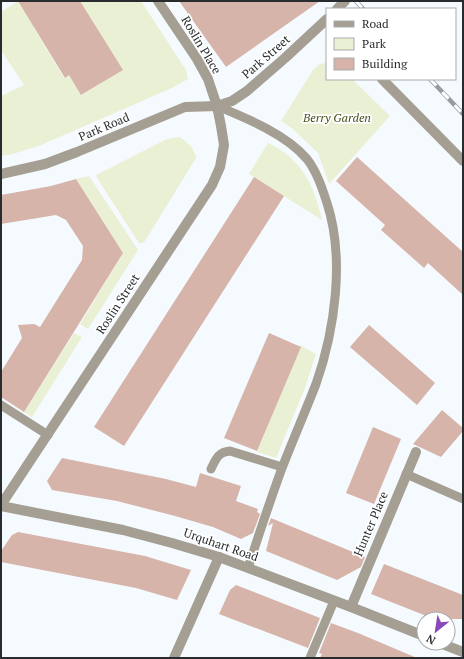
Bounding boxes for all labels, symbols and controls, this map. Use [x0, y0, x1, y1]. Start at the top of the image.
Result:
legend [326, 8, 456, 80]
street label: Roslin Place [178, 13, 225, 76]
text: Road [362, 16, 389, 31]
street label: Park Street [239, 31, 293, 82]
text: Park [362, 36, 387, 51]
text: Building [362, 56, 408, 71]
street label: Park Road [76, 109, 132, 144]
park label: Berry Garden [302, 110, 371, 125]
street label: Roslin Street [93, 270, 143, 337]
street label: Hunter Place [350, 489, 391, 558]
street label: Urquhart Road [182, 525, 261, 564]
north arrow [416, 611, 456, 651]
text: N [423, 631, 438, 648]

